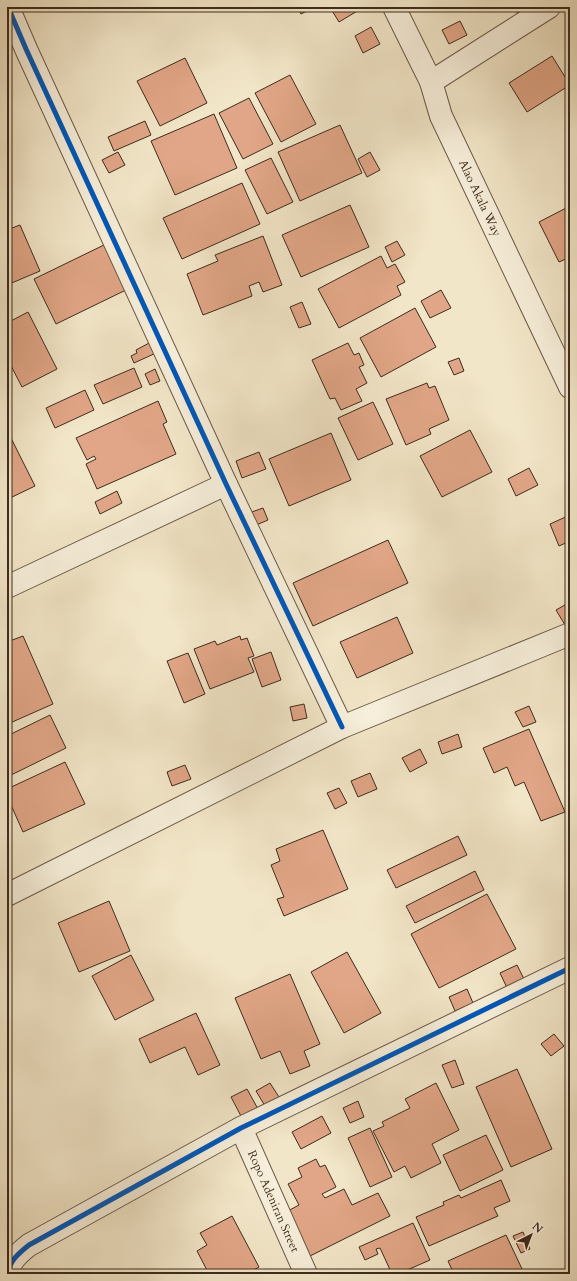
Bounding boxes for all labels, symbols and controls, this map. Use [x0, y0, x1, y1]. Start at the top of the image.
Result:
street label: Alao Akala Way [455, 157, 505, 240]
street label: Ropo Adeniran Street [244, 1148, 303, 1255]
north arrow [511, 1215, 551, 1255]
text: N [529, 1219, 546, 1237]

